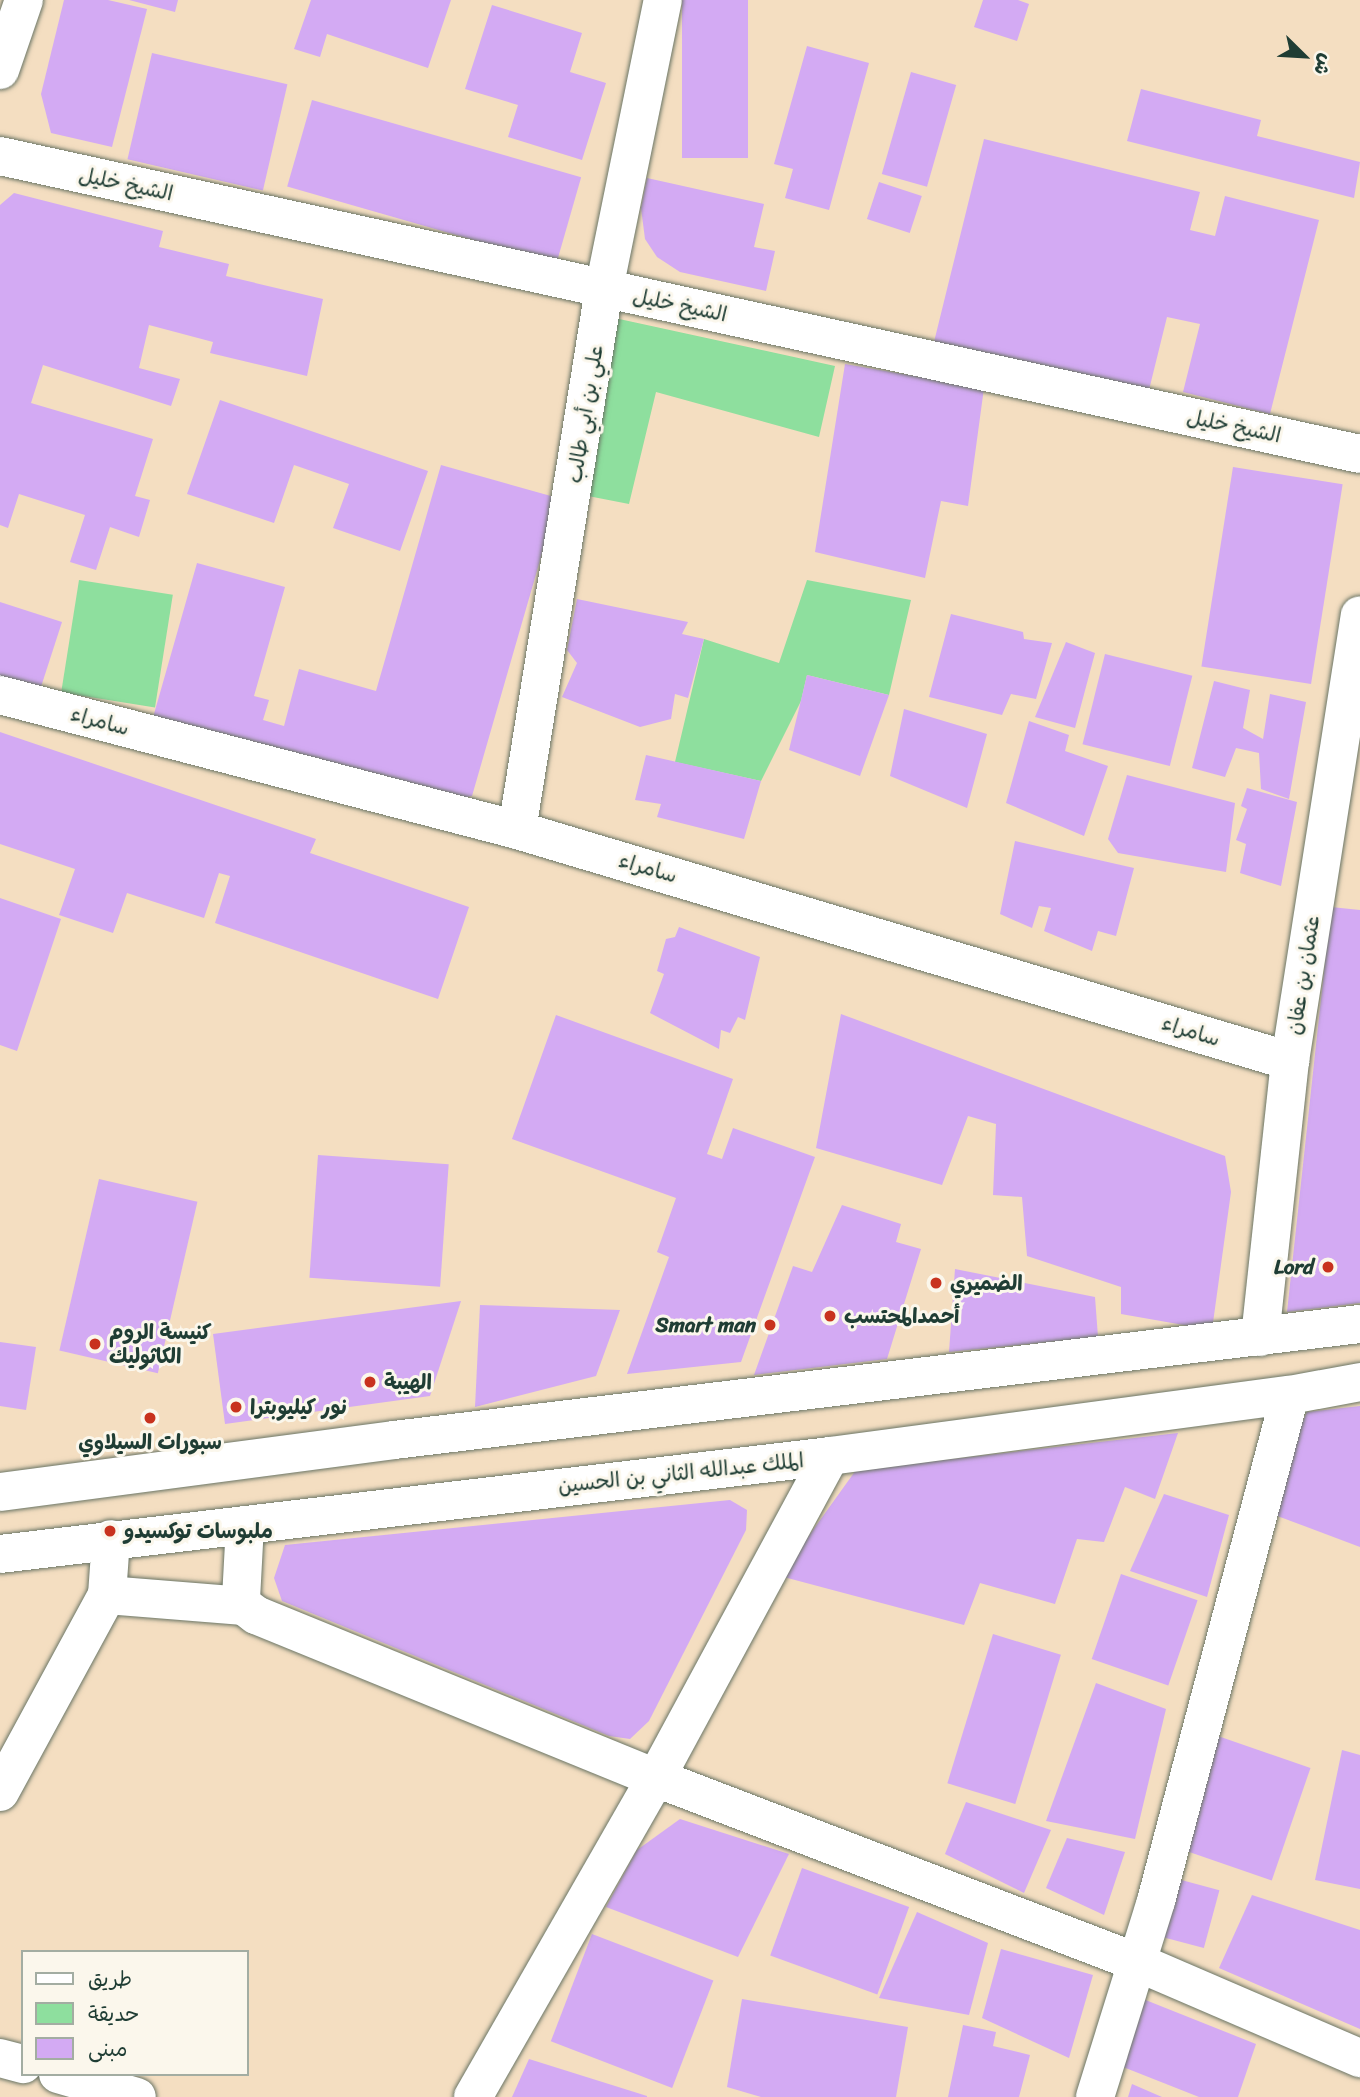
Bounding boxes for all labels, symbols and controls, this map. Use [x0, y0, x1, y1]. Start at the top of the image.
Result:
north arrow [1269, 21, 1339, 91]
text: ش [1304, 48, 1343, 81]
street label: الشيخ خليل [77, 162, 175, 206]
street label: الشيخ خليل [631, 283, 729, 327]
street label: علي بن أبي طالب [562, 343, 608, 485]
street label: الشيخ خليل [1185, 404, 1283, 448]
street label: سامراء [68, 701, 132, 741]
street label: سامراء [616, 848, 680, 888]
street label: عثمان بن عفان [1281, 913, 1325, 1037]
street label: سامراء [1159, 1010, 1223, 1052]
place label: Lord [1274, 1254, 1314, 1280]
marker: Lord [1320, 1259, 1336, 1275]
place label: الضميري [950, 1270, 1023, 1296]
marker: الضميري [928, 1275, 944, 1291]
place label: أحمدالمحتسب [844, 1303, 959, 1329]
marker: أحمدالمحتسب [822, 1308, 838, 1324]
place label: Smart man [656, 1312, 756, 1338]
marker: Smart man [762, 1317, 778, 1333]
place label: كنيسة الروم الكاثوليك [109, 1319, 212, 1369]
marker: كنيسة الروم الكاثوليك [87, 1336, 103, 1352]
place label: الهيبة [384, 1369, 432, 1395]
marker: الهيبة [362, 1374, 378, 1390]
place label: نور كيليوبترا [250, 1394, 347, 1420]
marker: نور كيليوبترا [228, 1399, 244, 1415]
marker: سبورات السيلاوي [142, 1410, 158, 1426]
place label: سبورات السيلاوي [78, 1429, 222, 1455]
street label: الملك عبدالله الثاني بن الحسين [557, 1448, 805, 1498]
place label: ملبوسات توكسيدو [124, 1518, 273, 1544]
marker: ملبوسات توكسيدو [102, 1523, 118, 1539]
legend [21, 1950, 248, 2076]
text: طريق [88, 1960, 132, 1998]
text: حديقة [88, 1995, 139, 2033]
text: مبنى [88, 2030, 127, 2068]

